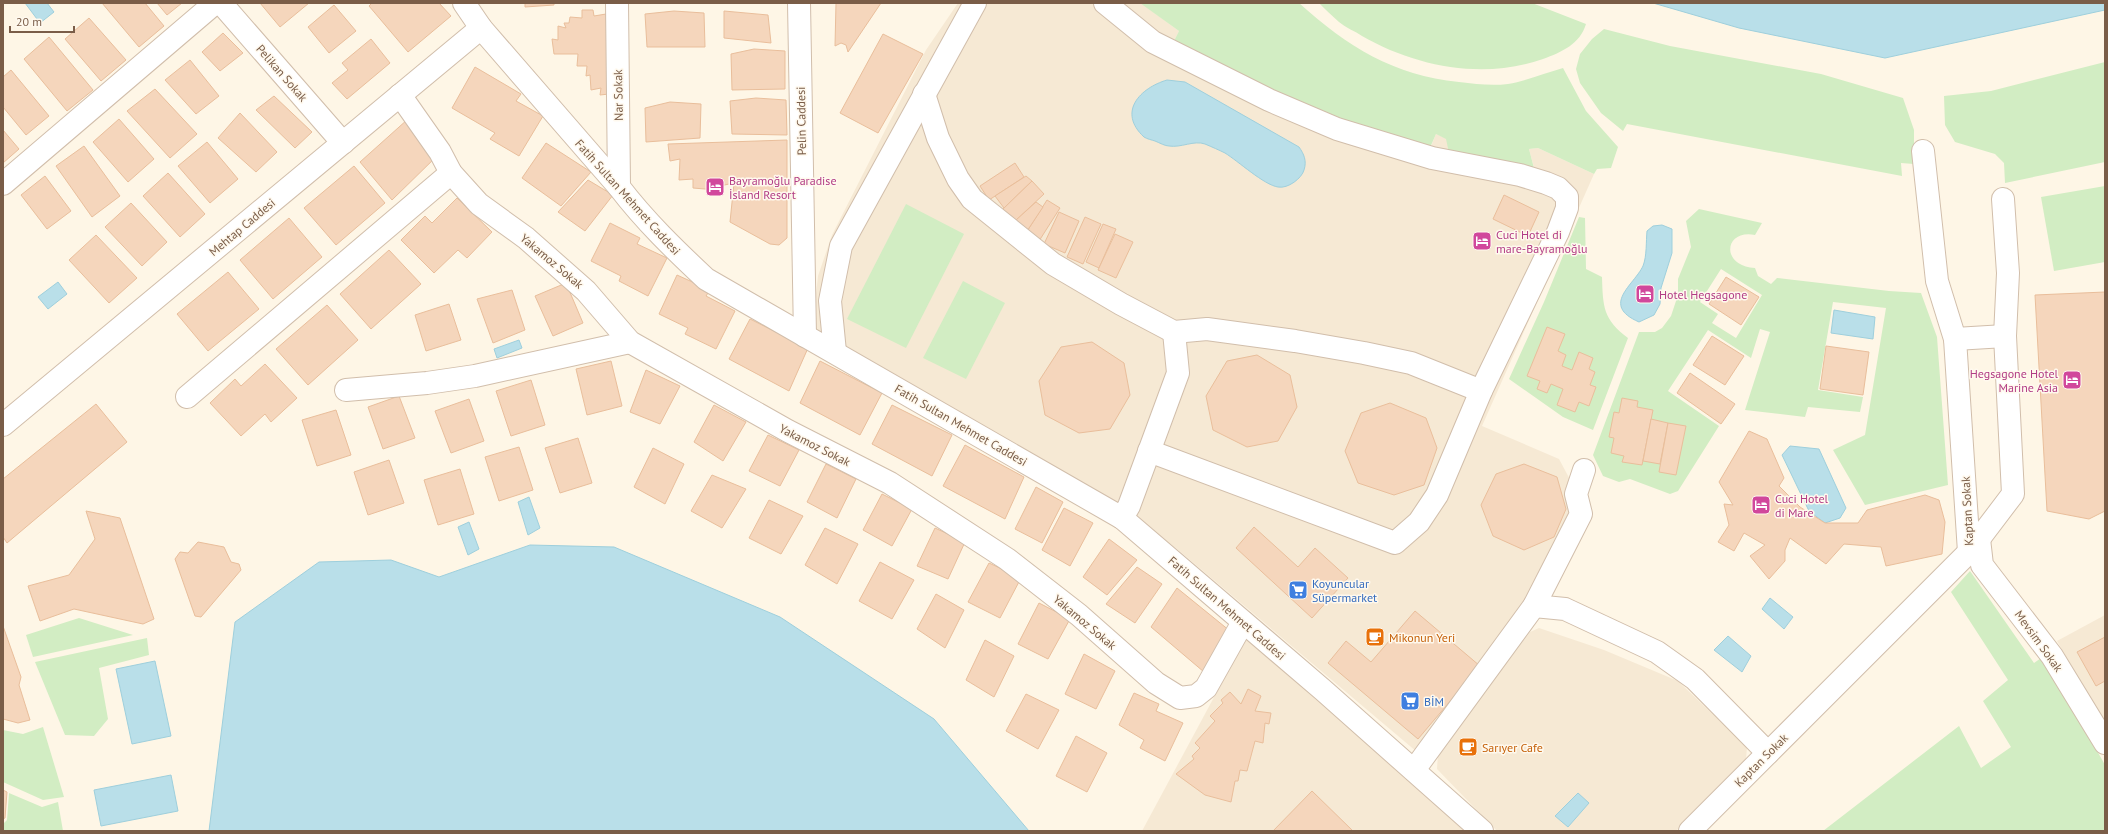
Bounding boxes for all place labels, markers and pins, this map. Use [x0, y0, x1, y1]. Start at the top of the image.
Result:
place label: Bayramoğlu Paradise İsland Resort [729, 173, 836, 202]
hotel icon: Bayramoğlu Paradise İsland Resort [704, 176, 726, 198]
place label: Cuci Hotel di mare-Bayramoğlu [1496, 227, 1587, 256]
hotel icon: Cuci Hotel di mare-Bayramoğlu [1471, 230, 1493, 252]
hotel icon: Hotel Hegsagone [1634, 283, 1656, 305]
place label: Hotel Hegsagone [1659, 287, 1747, 302]
place label: Hegsagone Hotel Marine Asia [1970, 366, 2058, 395]
hotel icon: Hegsagone Hotel Marine Asia [2061, 369, 2083, 391]
place label: Cuci Hotel di Mare [1775, 491, 1828, 520]
hotel icon: Cuci Hotel di Mare [1750, 494, 1772, 516]
place label: Koyuncular Süpermarket [1312, 576, 1377, 605]
supermarket icon: Koyuncular Süpermarket [1287, 579, 1309, 601]
cafe icon: Mikonun Yeri [1364, 626, 1386, 648]
place label: Mikonun Yeri [1389, 630, 1455, 645]
supermarket icon: BİM [1399, 690, 1421, 712]
place label: BİM [1424, 694, 1444, 709]
cafe icon: Sarıyer Cafe [1457, 736, 1479, 758]
place label: Sarıyer Cafe [1482, 740, 1543, 755]

